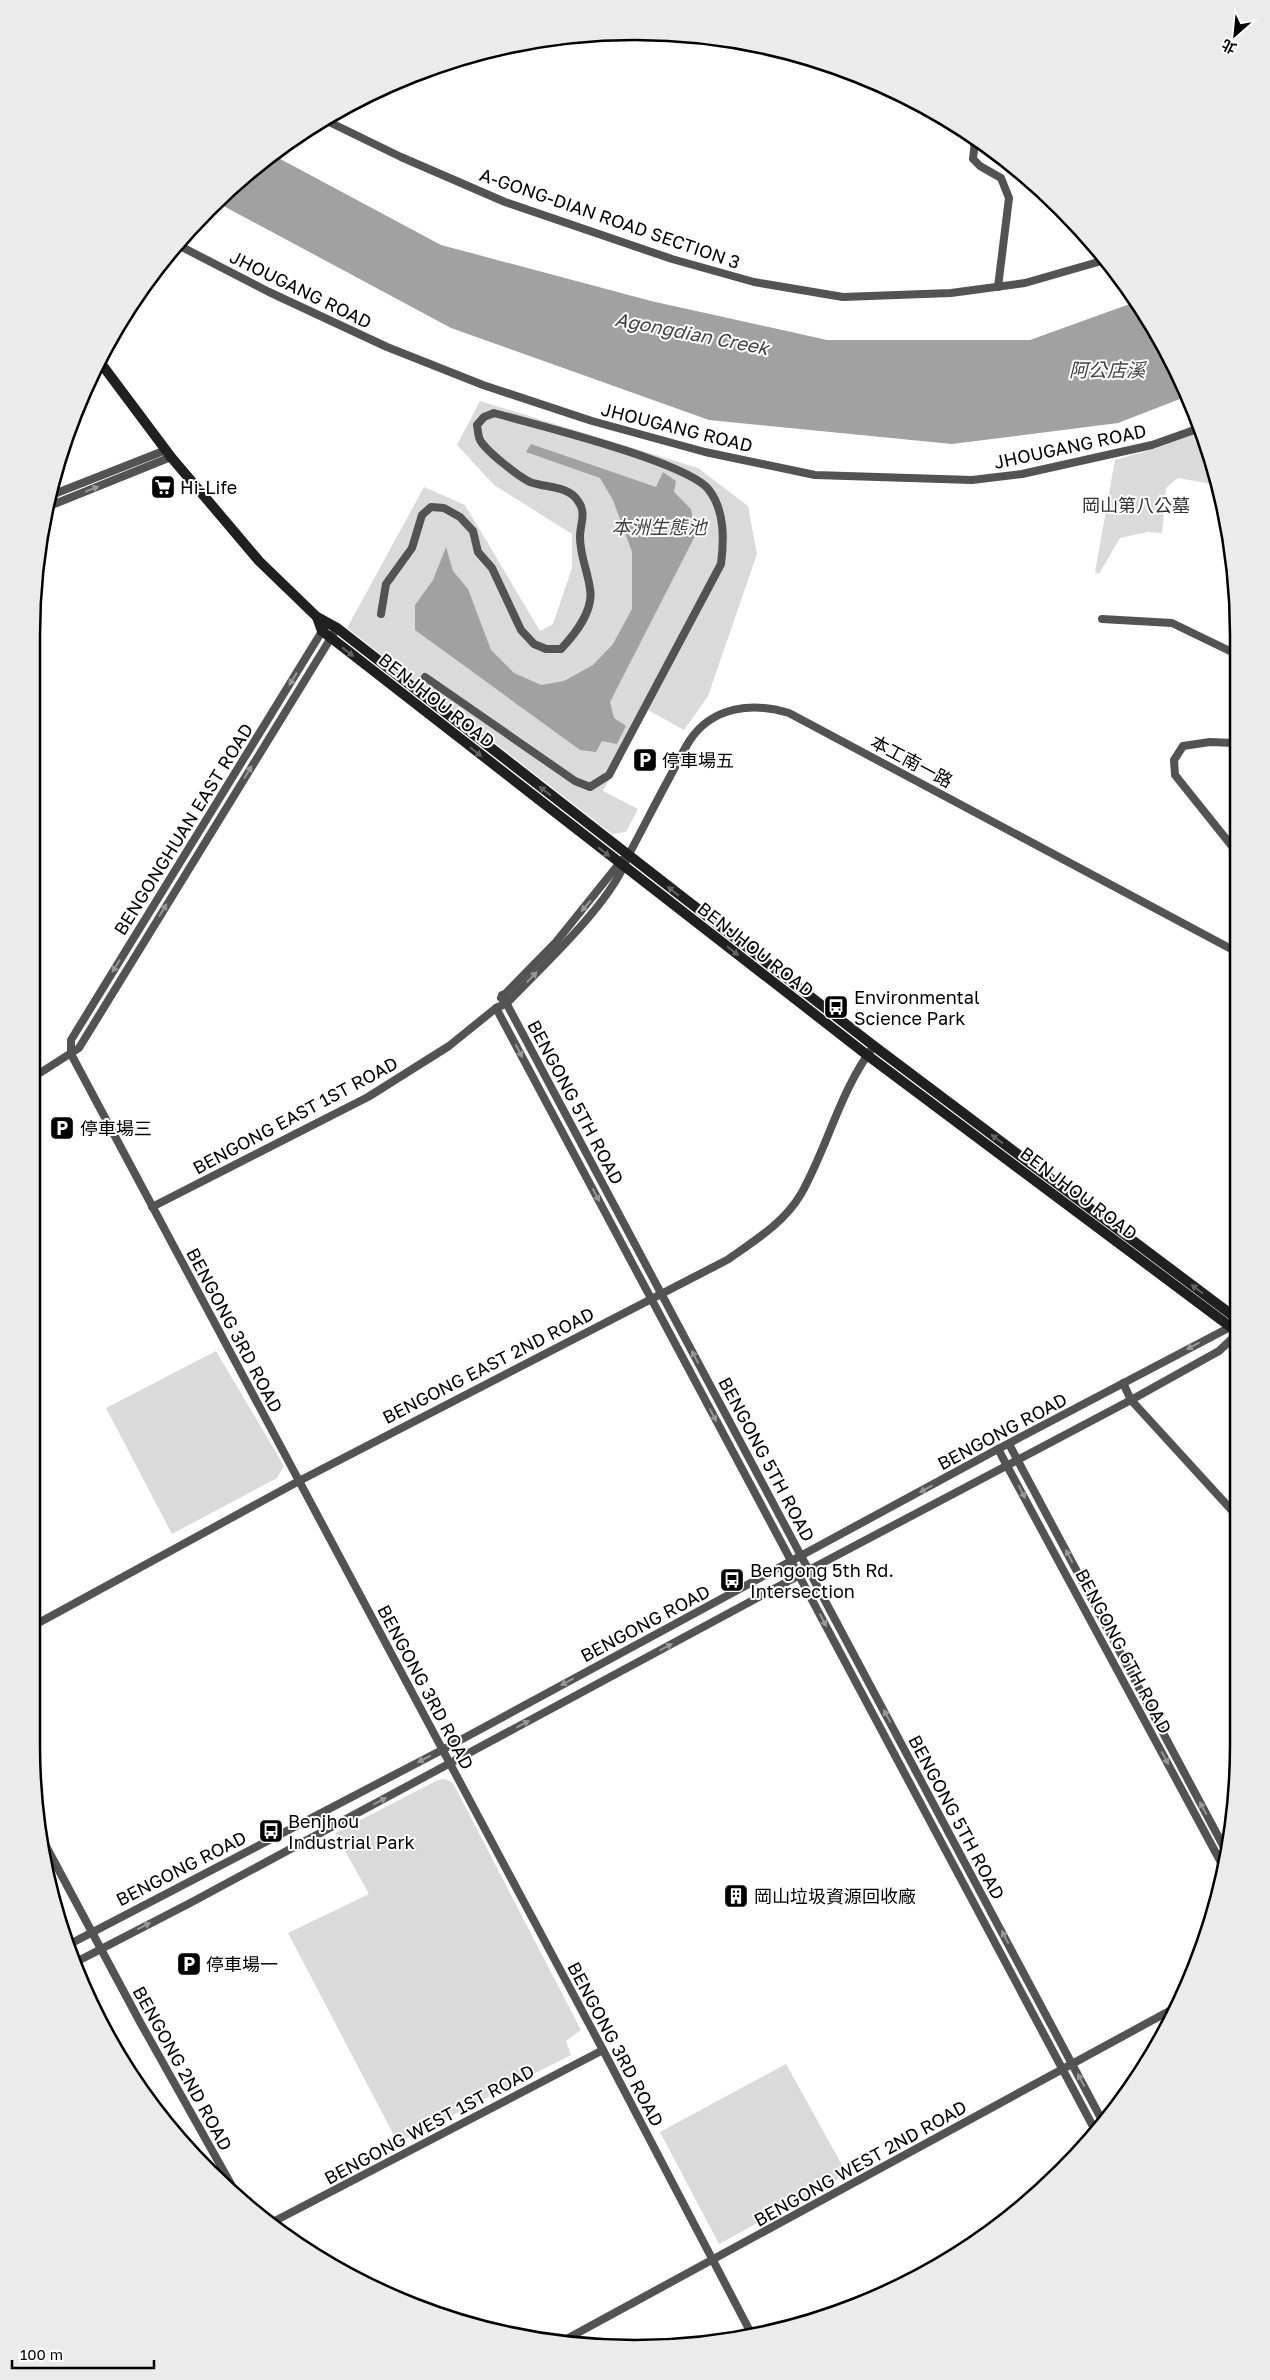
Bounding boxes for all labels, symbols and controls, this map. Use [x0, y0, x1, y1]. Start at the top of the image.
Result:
north arrow [1210, 10, 1260, 60]
text: 北 [1219, 36, 1239, 58]
street label: A-GONG-DIAN ROAD SECTION 3 [477, 163, 743, 273]
street label: JHOUGANG ROAD [226, 245, 376, 333]
water label: Agongdian Creek [613, 307, 773, 360]
water label: 阿公店溪 [1069, 358, 1148, 381]
street label: JHOUGANG ROAD [599, 398, 755, 456]
street label: JHOUGANG ROAD [992, 419, 1148, 473]
supermarket icon: Hi-Life [150, 474, 176, 500]
place label: Hi-Life [180, 476, 237, 498]
one-way arrow [85, 485, 100, 493]
park label: 岡山第八公墓 [1082, 494, 1190, 516]
water label: 本洲生態池 [611, 515, 708, 538]
one-way arrow [341, 646, 354, 657]
street label: BENJHOU ROAD [375, 648, 499, 752]
one-way arrow [288, 672, 297, 685]
street label: BENGONGHUAN EAST ROAD [109, 719, 257, 939]
street label: 本工南一路 [867, 730, 957, 792]
one-way arrow [469, 746, 482, 757]
parking icon: 停車場五 [632, 747, 658, 773]
place label: 停車場五 [662, 749, 734, 771]
one-way arrow [243, 765, 252, 778]
one-way arrow [539, 786, 552, 797]
one-way arrow [597, 847, 611, 857]
one-way arrow [667, 886, 680, 896]
street label: BENJHOU ROAD [694, 897, 818, 1001]
one-way arrow [580, 899, 591, 912]
one-way arrow [158, 904, 167, 917]
one-way arrow [726, 946, 739, 957]
one-way arrow [112, 960, 121, 973]
one-way arrow [526, 971, 538, 983]
place label: Environmental Science Park [854, 986, 980, 1029]
bus stop icon: Environmental Science Park [823, 994, 849, 1020]
street label: BENGONG 5TH ROAD [523, 1016, 629, 1188]
one-way arrow [515, 1044, 523, 1059]
street label: BENGONG EAST 1ST ROAD [189, 1052, 401, 1178]
parking icon: 停車場三 [49, 1115, 75, 1141]
place label: 停車場三 [80, 1117, 152, 1139]
one-way arrow [991, 1133, 1004, 1144]
street label: BENJHOU ROAD [1016, 1142, 1142, 1244]
one-way arrow [591, 1188, 600, 1201]
street label: BENGONG 3RD ROAD [182, 1244, 288, 1416]
one-way arrow [1190, 1284, 1204, 1294]
street label: BENGONG EAST 2ND ROAD [379, 1302, 597, 1428]
one-way arrow [1185, 1342, 1200, 1350]
one-way arrow [691, 1350, 699, 1364]
street label: BENGONG 5TH ROAD [714, 1373, 820, 1545]
street label: BENGONG ROAD [933, 1388, 1071, 1474]
one-way arrow [709, 1408, 718, 1422]
one-way arrow [919, 1484, 932, 1493]
one-way arrow [1017, 1485, 1026, 1499]
one-way arrow [1065, 1549, 1073, 1564]
place label: Bengong 5th Rd. Intersection [750, 1559, 894, 1602]
street label: BENGONG 6TH ROAD [1071, 1565, 1177, 1737]
bus stop icon: Bengong 5th Rd. Intersection [719, 1567, 745, 1593]
street label: BENGONG ROAD [576, 1580, 714, 1666]
street label: BENGONG 3RD ROAD [373, 1601, 479, 1773]
one-way arrow [819, 1613, 827, 1628]
one-way arrow [659, 1642, 673, 1651]
one-way arrow [561, 1678, 574, 1687]
one-way arrow [883, 1709, 891, 1724]
one-way arrow [516, 1719, 529, 1728]
street label: BENGONG 5TH ROAD [904, 1731, 1010, 1903]
one-way arrow [1161, 1751, 1169, 1766]
one-way arrow [417, 1755, 431, 1763]
one-way arrow [372, 1797, 387, 1805]
one-way arrow [1199, 1801, 1208, 1814]
place label: Benjhou Industrial Park [288, 1810, 415, 1853]
bus stop icon: Benjhou Industrial Park [258, 1818, 284, 1844]
street label: BENGONG ROAD [112, 1826, 250, 1910]
building icon: 岡山垃圾資源回收廠 [723, 1883, 749, 1909]
place label: 岡山垃圾資源回收廠 [754, 1885, 916, 1907]
one-way arrow [136, 1922, 151, 1931]
one-way arrow [1000, 1930, 1009, 1944]
parking icon: 停車場一 [176, 1951, 202, 1977]
place label: 停車場一 [206, 1953, 278, 1975]
street label: BENGONG 3RD ROAD [563, 1958, 669, 2130]
street label: BENGONG 2ND ROAD [129, 1982, 237, 2154]
street label: BENGONG WEST 1ST ROAD [320, 2059, 538, 2189]
one-way arrow [1077, 2073, 1085, 2088]
street label: BENGONG WEST 2ND ROAD [750, 2095, 970, 2231]
scale bar [12, 2338, 155, 2370]
text: 100 m [20, 2345, 63, 2363]

